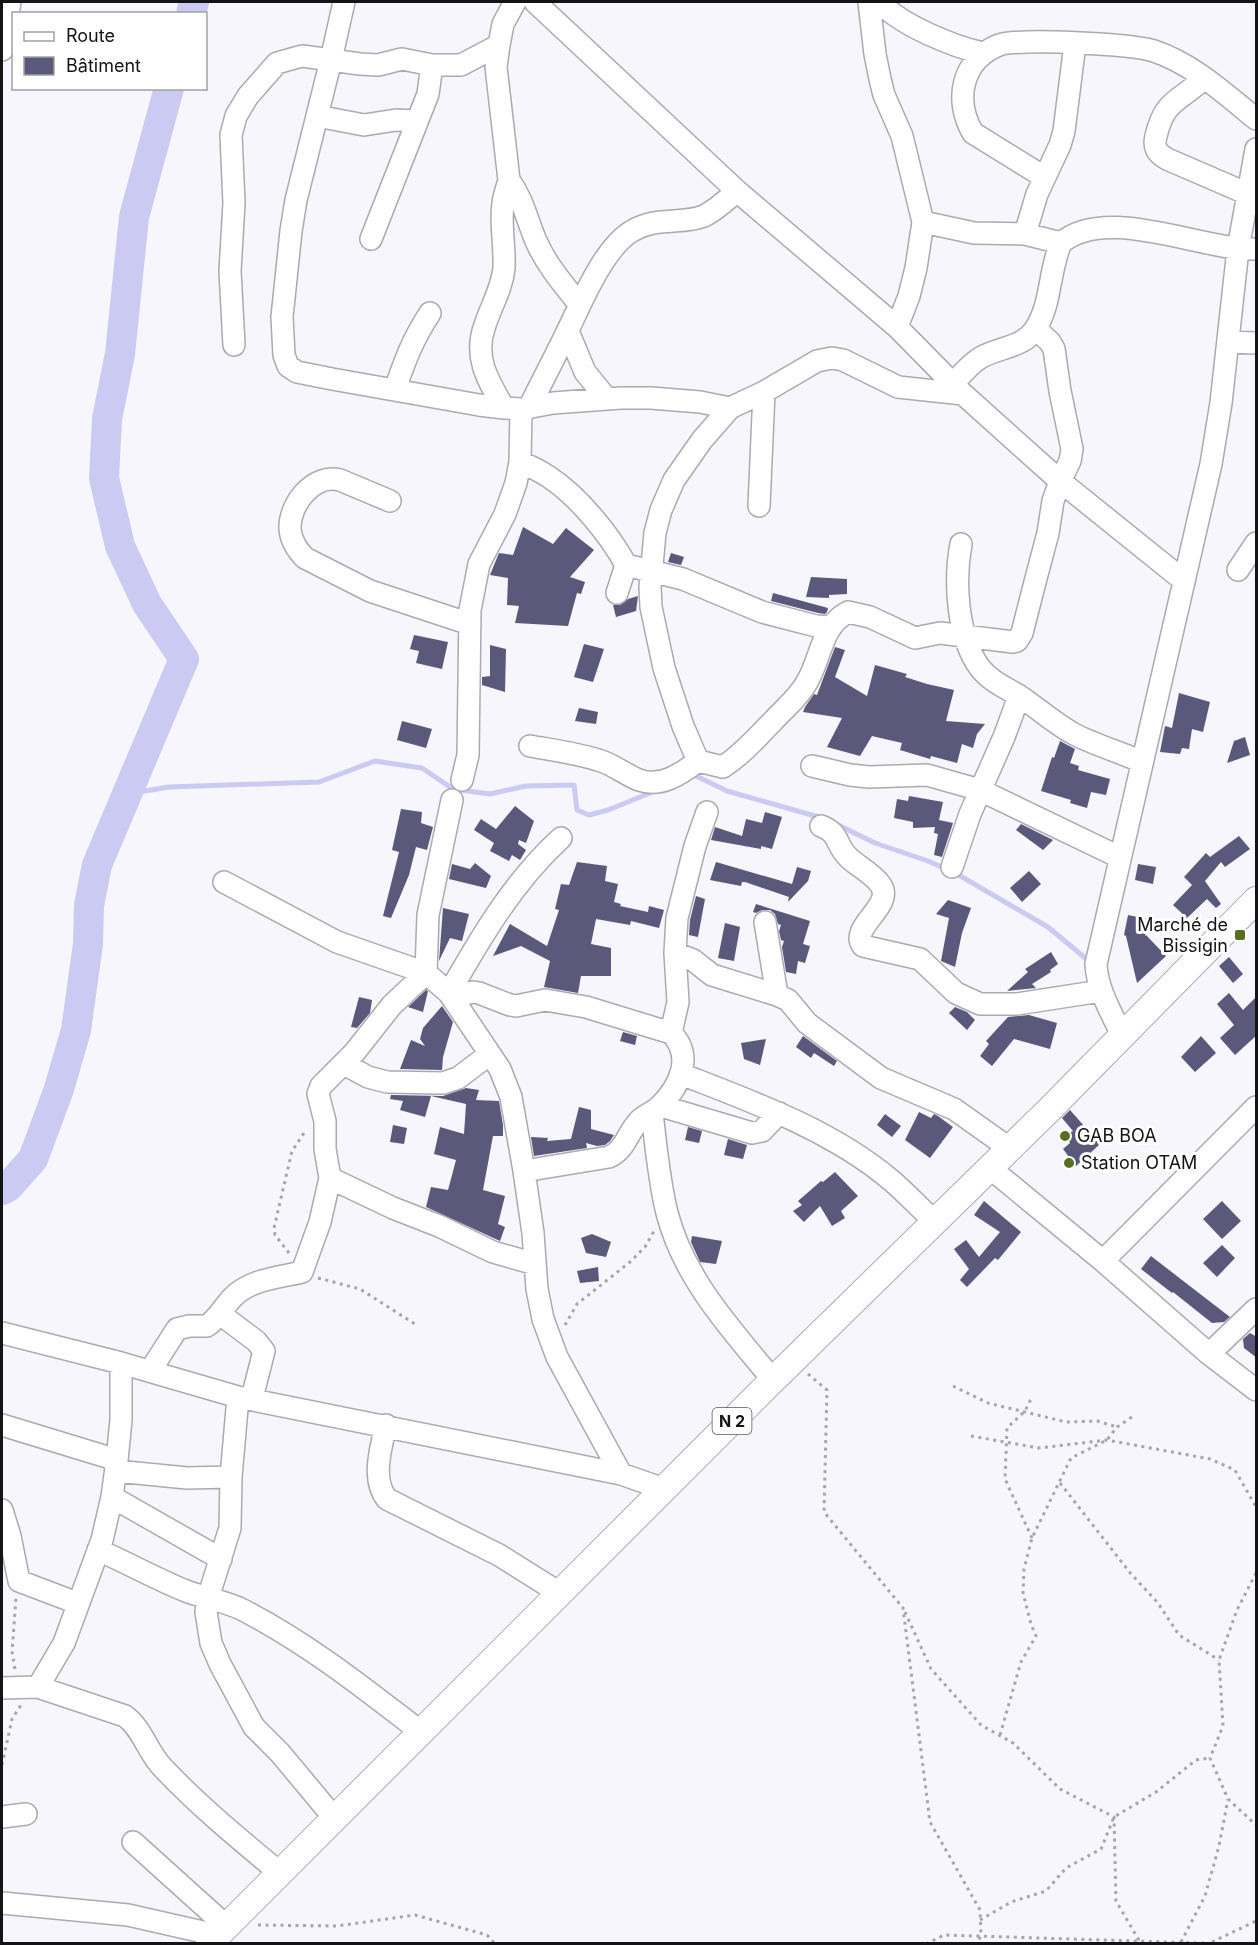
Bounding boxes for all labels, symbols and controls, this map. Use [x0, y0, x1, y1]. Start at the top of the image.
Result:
legend [12, 12, 207, 90]
text: Route [66, 25, 115, 46]
text: Bâtiment [66, 55, 141, 76]
place label: Marché de Bissigin [1137, 914, 1228, 956]
marker: Marché de Bissigin [1233, 928, 1247, 942]
place label: GAB BOA [1077, 1125, 1157, 1146]
marker: GAB BOA [1058, 1129, 1072, 1143]
place label: Station OTAM [1081, 1152, 1197, 1173]
marker: Station OTAM [1062, 1156, 1076, 1170]
road number: N 2 [712, 1408, 752, 1434]

